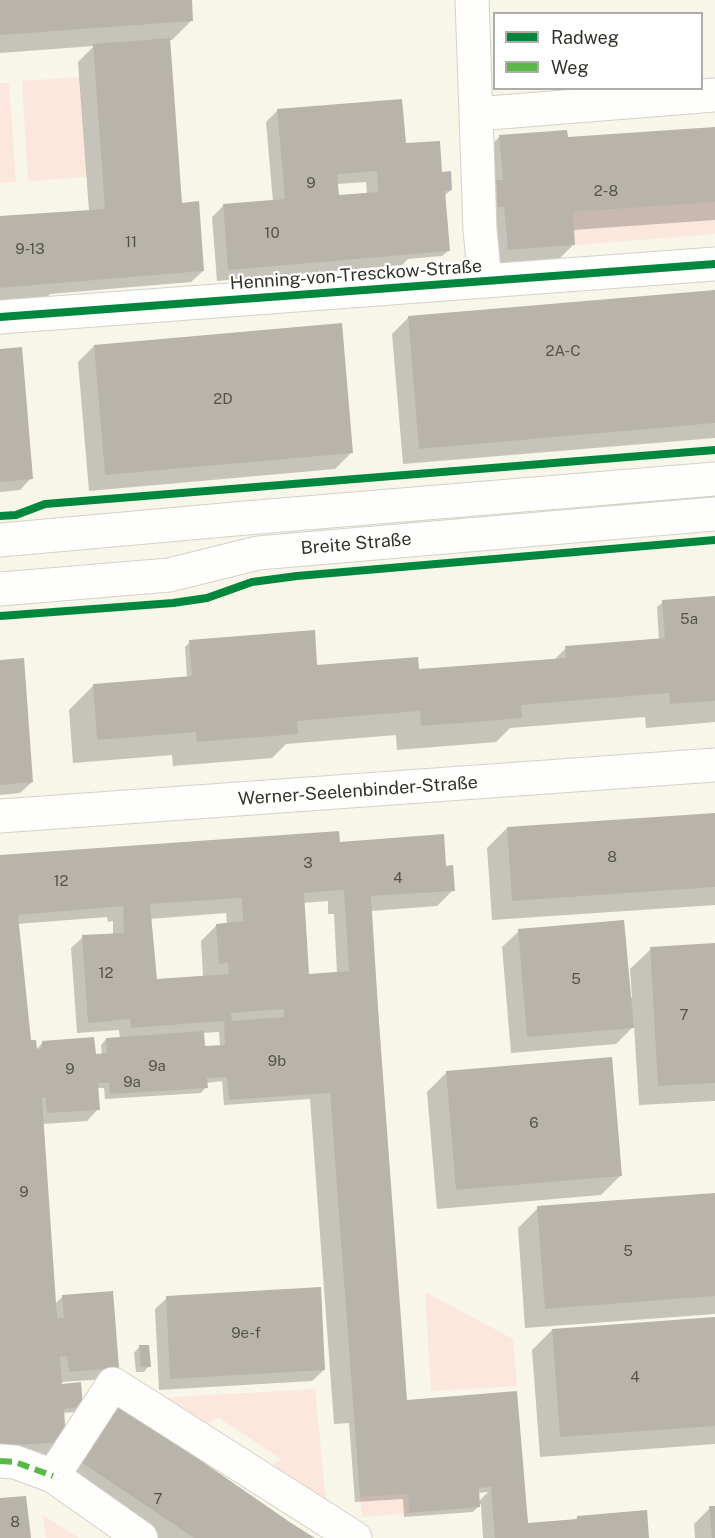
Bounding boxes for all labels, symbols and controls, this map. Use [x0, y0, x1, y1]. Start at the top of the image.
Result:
legend [493, 12, 703, 90]
text: Radweg [551, 27, 619, 48]
text: Weg [551, 57, 589, 78]
house number: 9 [306, 174, 316, 192]
house number: 2-8 [594, 182, 618, 200]
house number: 10 [264, 224, 280, 242]
house number: 11 [125, 233, 137, 251]
house number: 9-13 [15, 240, 45, 258]
street label: Henning-von-Tresckow-Straße [229, 255, 483, 295]
house number: 2A-C [545, 342, 581, 360]
house number: 2D [213, 390, 233, 408]
street label: Breite Straße [300, 528, 412, 560]
house number: 5a [680, 610, 698, 628]
street label: Werner-Seelenbinder-Straße [237, 772, 479, 810]
house number: 8 [607, 848, 617, 866]
house number: 3 [303, 854, 313, 872]
house number: 4 [393, 869, 403, 887]
house number: 12 [53, 872, 69, 890]
house number: 12 [98, 964, 114, 982]
house number: 5 [571, 970, 581, 988]
house number: 7 [679, 1006, 689, 1024]
house number: 9b [268, 1052, 286, 1070]
house number: 9a [148, 1057, 166, 1075]
house number: 9 [65, 1060, 75, 1078]
house number: 9a [123, 1073, 141, 1091]
house number: 6 [529, 1114, 539, 1132]
house number: 9 [19, 1183, 29, 1201]
house number: 5 [623, 1242, 633, 1260]
house number: 9e-f [231, 1324, 261, 1342]
house number: 4 [630, 1368, 640, 1386]
house number: 7 [153, 1490, 163, 1508]
house number: 8 [10, 1513, 20, 1531]

